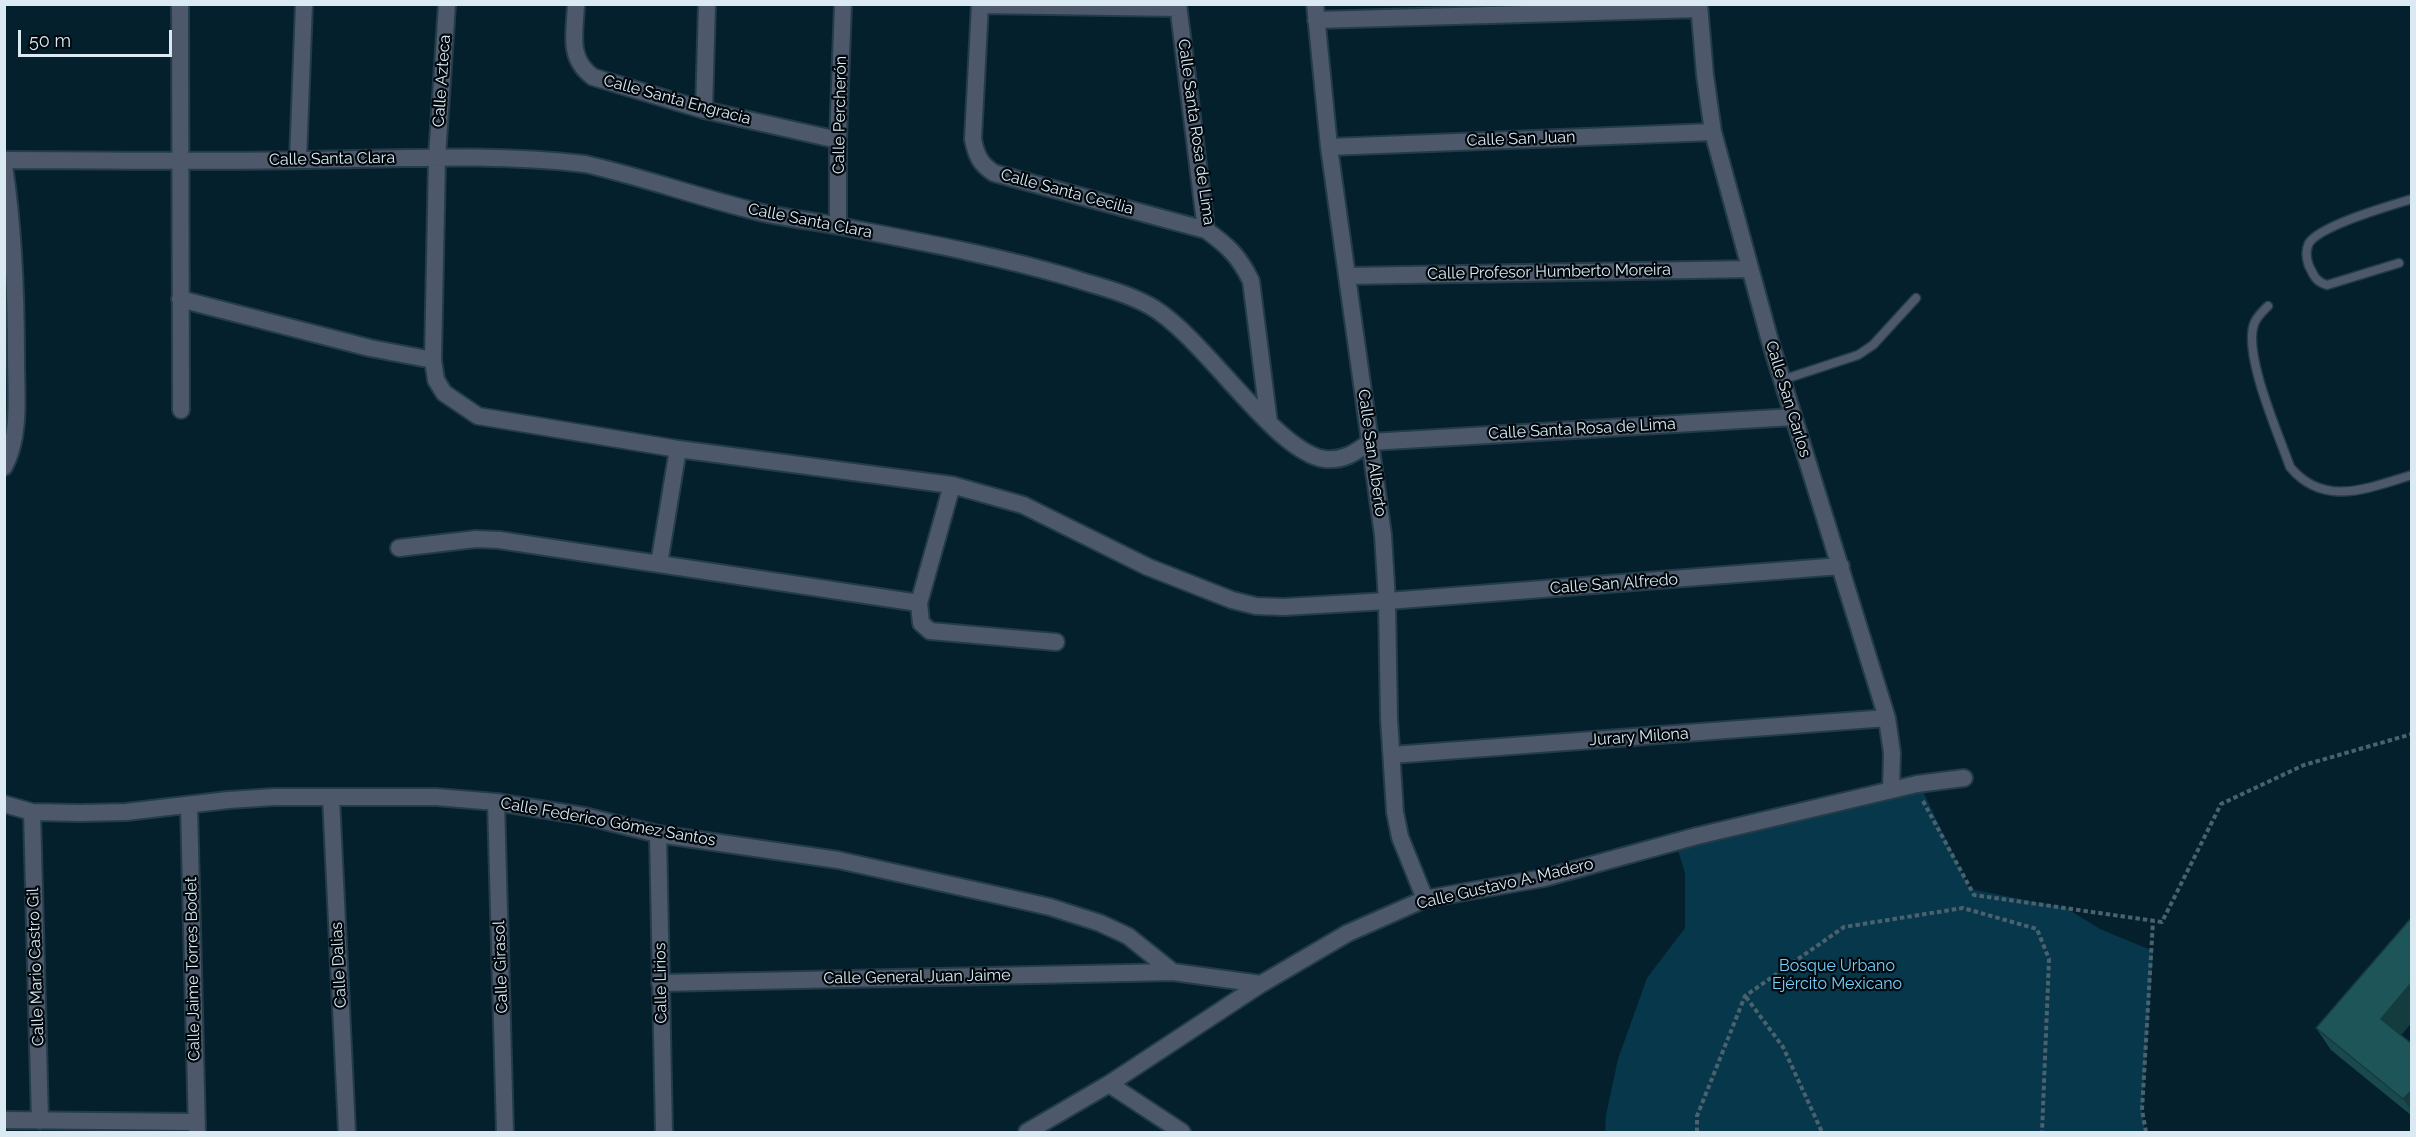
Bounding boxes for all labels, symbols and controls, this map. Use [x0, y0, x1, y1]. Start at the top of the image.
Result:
scale bar [21, 18, 176, 56]
text: 50 m [29, 30, 71, 51]
street label: Calle Azteca [429, 34, 455, 128]
street label: Calle Santa Rosa de Lima [1173, 38, 1219, 226]
street label: Calle Percherón [829, 56, 851, 174]
street label: Calle Santa Engracia [601, 71, 753, 129]
street label: Calle San Juan [1466, 128, 1576, 150]
street label: Calle Santa Clara [269, 148, 395, 170]
street label: Calle Santa Cecilia [998, 165, 1136, 219]
street label: Calle Santa Clara [746, 200, 874, 242]
street label: Calle Profesor Humberto Moreira [1427, 260, 1671, 284]
street label: Calle San Carlos [1761, 339, 1815, 459]
street label: Calle San Alberto [1354, 388, 1390, 518]
street label: Calle Santa Rosa de Lima [1488, 415, 1676, 443]
street label: Calle San Alfredo [1549, 570, 1679, 598]
street label: Jurary Milona [1589, 724, 1689, 750]
street label: Calle Federico Gómez Santos [499, 794, 717, 850]
street label: Calle Gustavo A. Madero [1415, 854, 1595, 914]
street label: Calle Jaime Torres Bodet [182, 877, 204, 1061]
street label: Calle Mario Castro Gil [24, 888, 48, 1046]
street label: Calle Girasol [490, 920, 512, 1014]
street label: Calle Dalias [327, 921, 351, 1009]
street label: Calle Lirios [651, 942, 671, 1024]
park label: Bosque Urbano Ejército Mexicano [1772, 956, 1902, 994]
street label: Calle General Juan Jaime [823, 966, 1011, 988]

